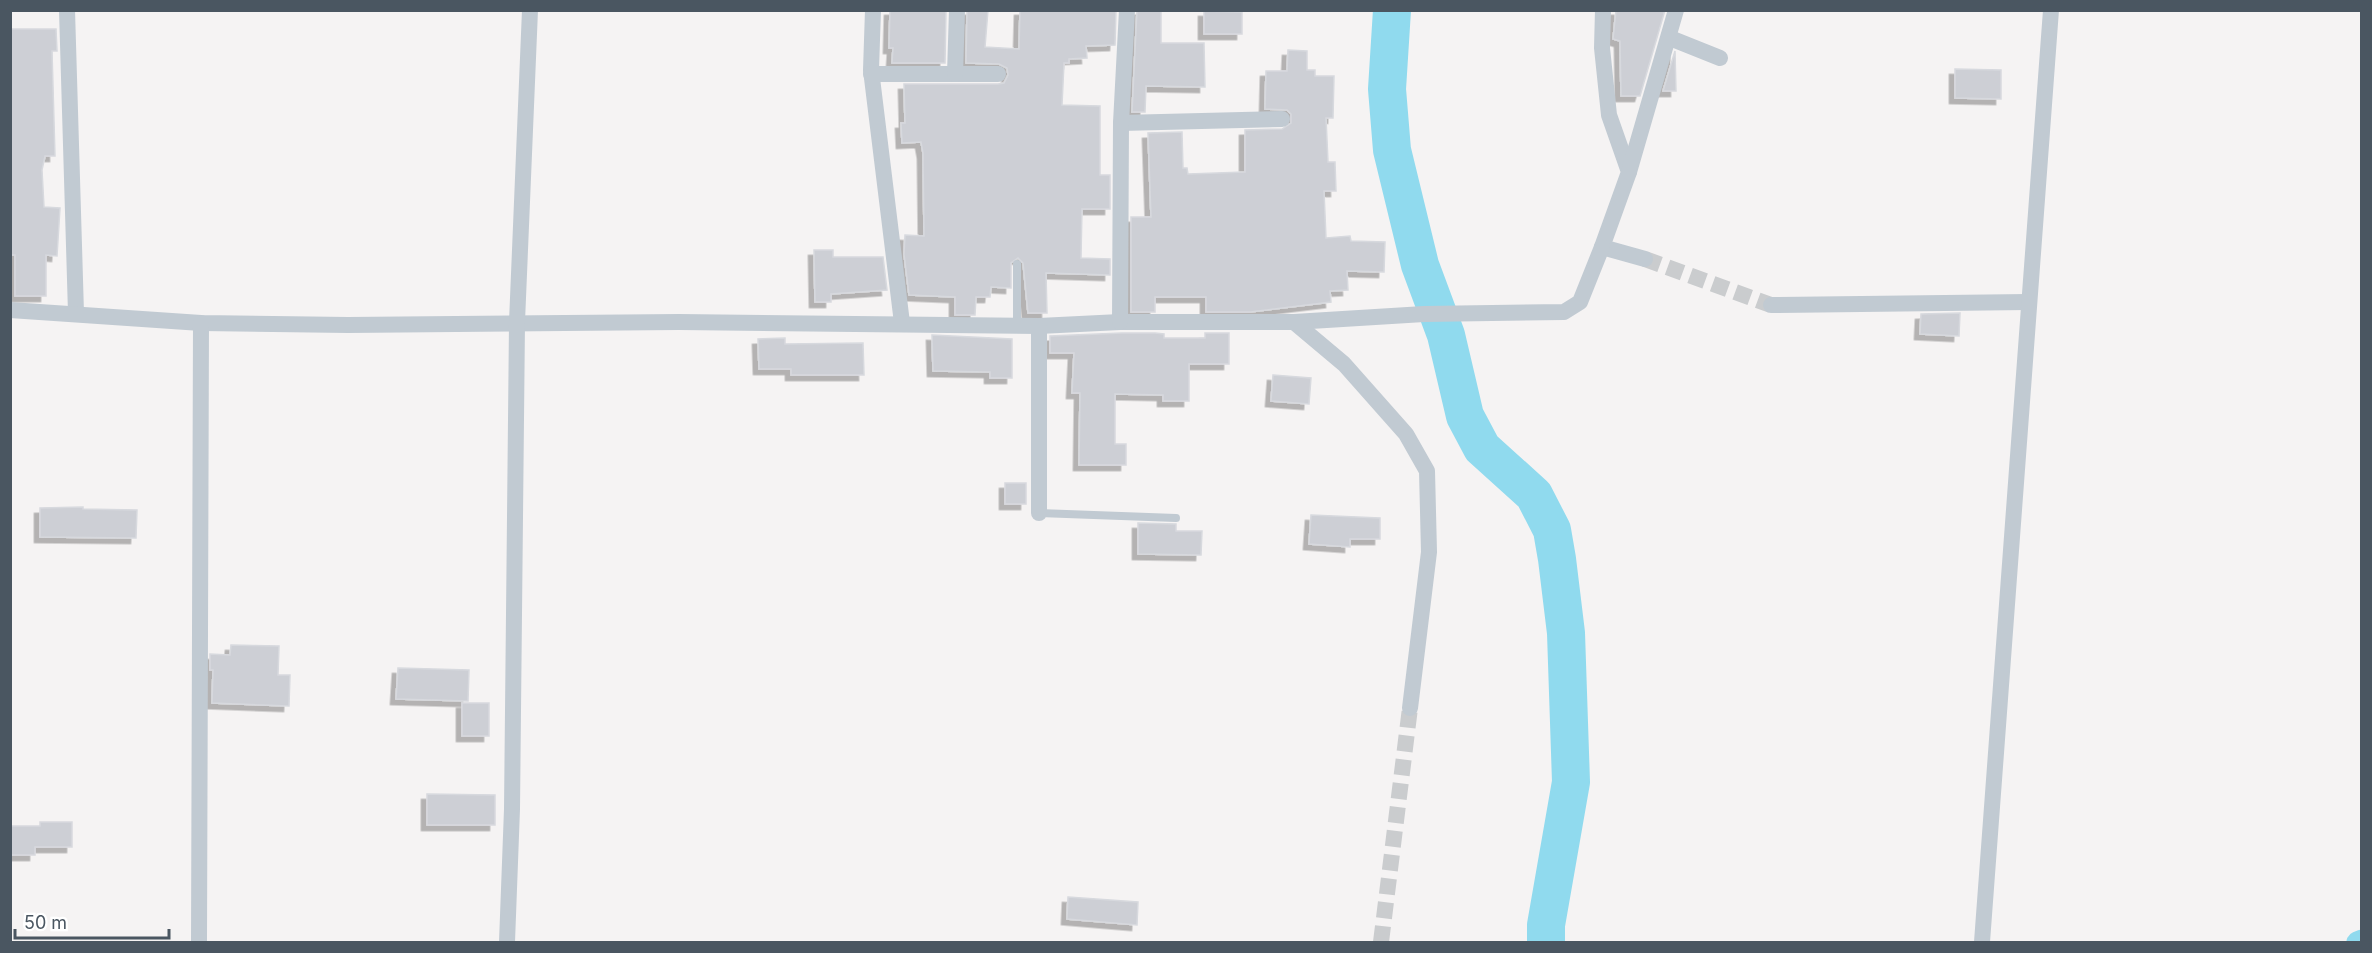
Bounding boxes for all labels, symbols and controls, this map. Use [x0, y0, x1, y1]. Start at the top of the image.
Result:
scale bar [15, 902, 170, 940]
text: 50 m [24, 912, 67, 933]

